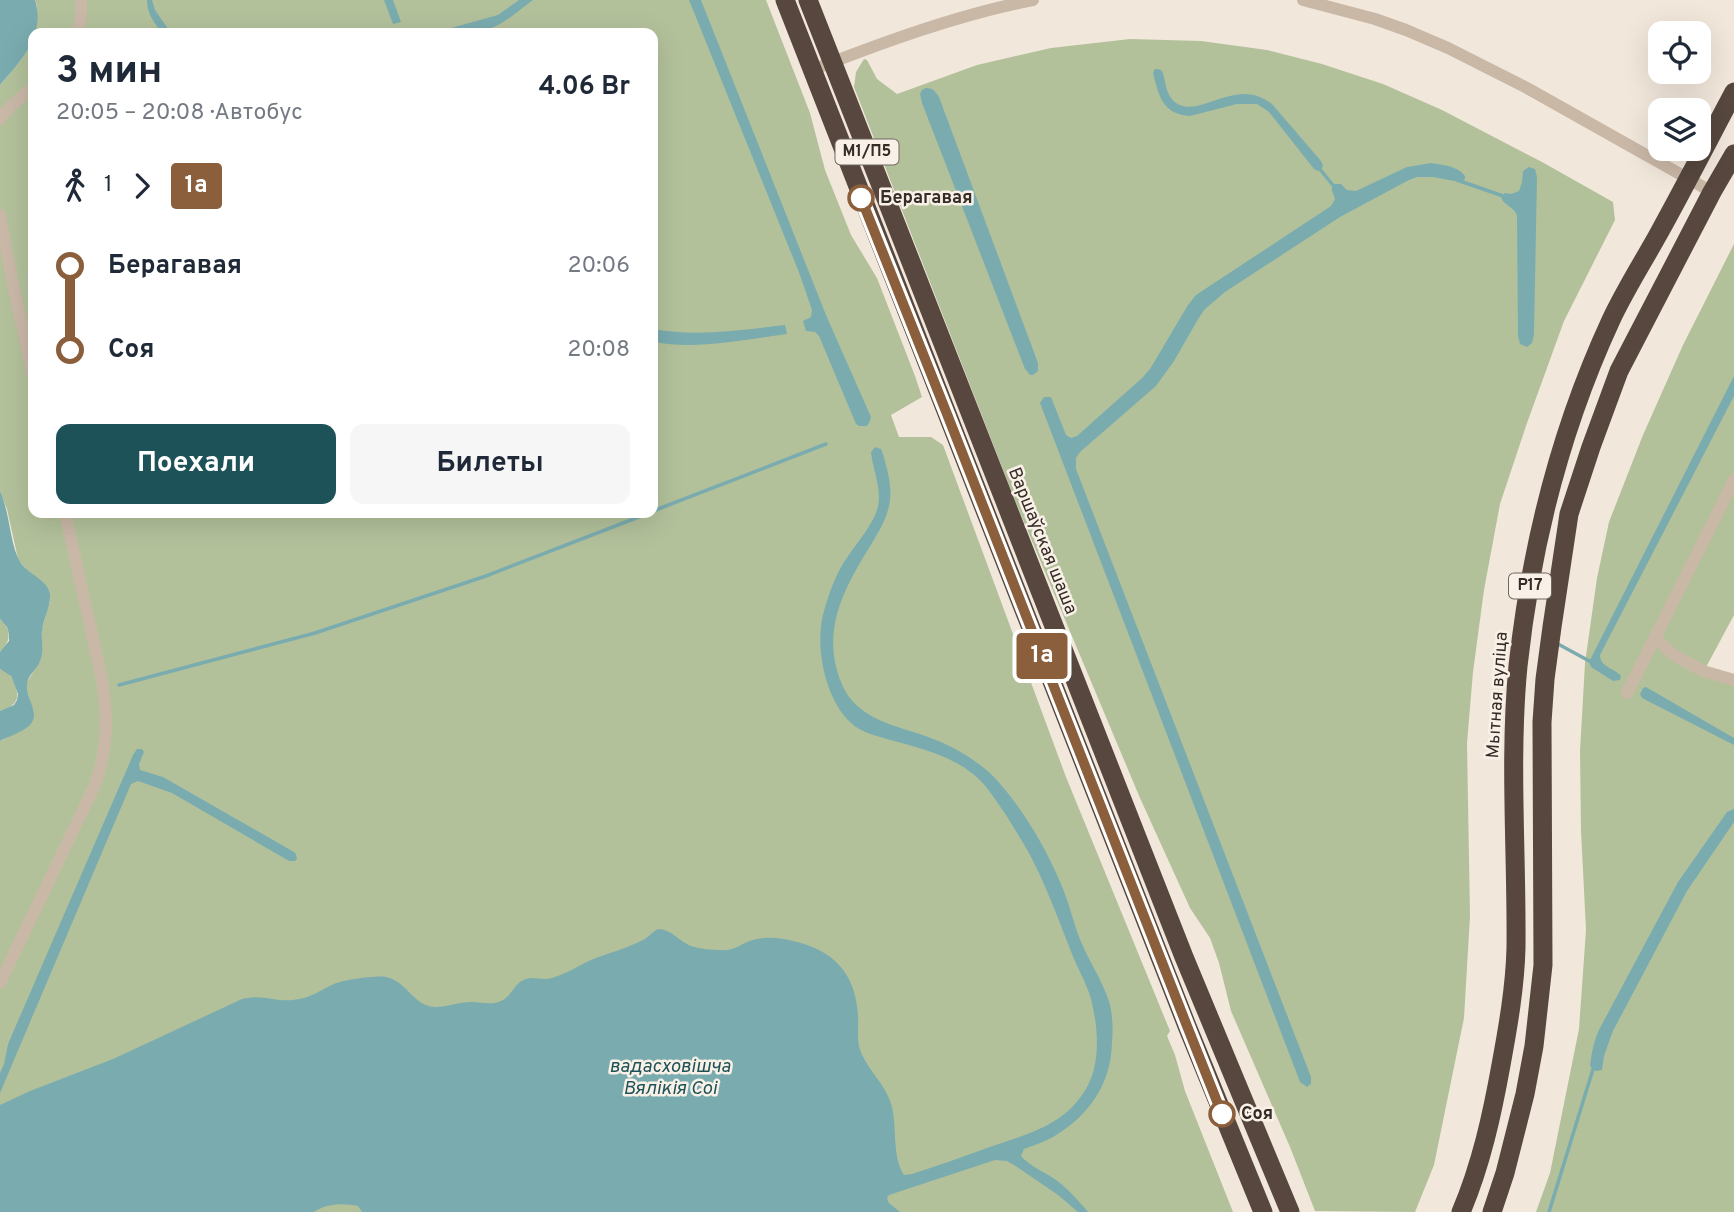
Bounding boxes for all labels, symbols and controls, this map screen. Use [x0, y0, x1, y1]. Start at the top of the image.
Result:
map controls [1648, 21, 1711, 161]
button: locate [1648, 21, 1711, 84]
text: 3 мин [56, 48, 162, 97]
text: 4.06 Br [539, 71, 630, 104]
button: layers [1648, 98, 1711, 161]
text: 20:05 – 20:08 · Автобус [56, 99, 303, 128]
road number: М1/П5 [836, 140, 898, 164]
icon: walk [56, 167, 94, 205]
icon: forward [123, 167, 161, 205]
text: 1 [104, 171, 113, 200]
text: 1а [185, 171, 208, 201]
marker: Берагавая [848, 185, 874, 211]
place label: Берагавая [880, 187, 973, 210]
text: Берагавая [108, 250, 242, 283]
text: 20:06 [567, 252, 630, 281]
text: Соя [108, 334, 154, 367]
text: 20:08 [567, 336, 630, 365]
button: Поехали [56, 424, 336, 504]
button: Билеты [350, 424, 630, 504]
street label: Варшаўская шаша [1002, 464, 1082, 618]
road number: Р17 [1509, 573, 1551, 598]
street label: Мытная вуліца [1482, 631, 1514, 759]
line badge: 1а [1010, 633, 1074, 679]
text: 1а [1030, 641, 1054, 671]
water label: вадасховішча Вялікія Соі [609, 1055, 731, 1101]
marker: Соя [1209, 1101, 1235, 1127]
place label: Соя [1241, 1103, 1273, 1126]

